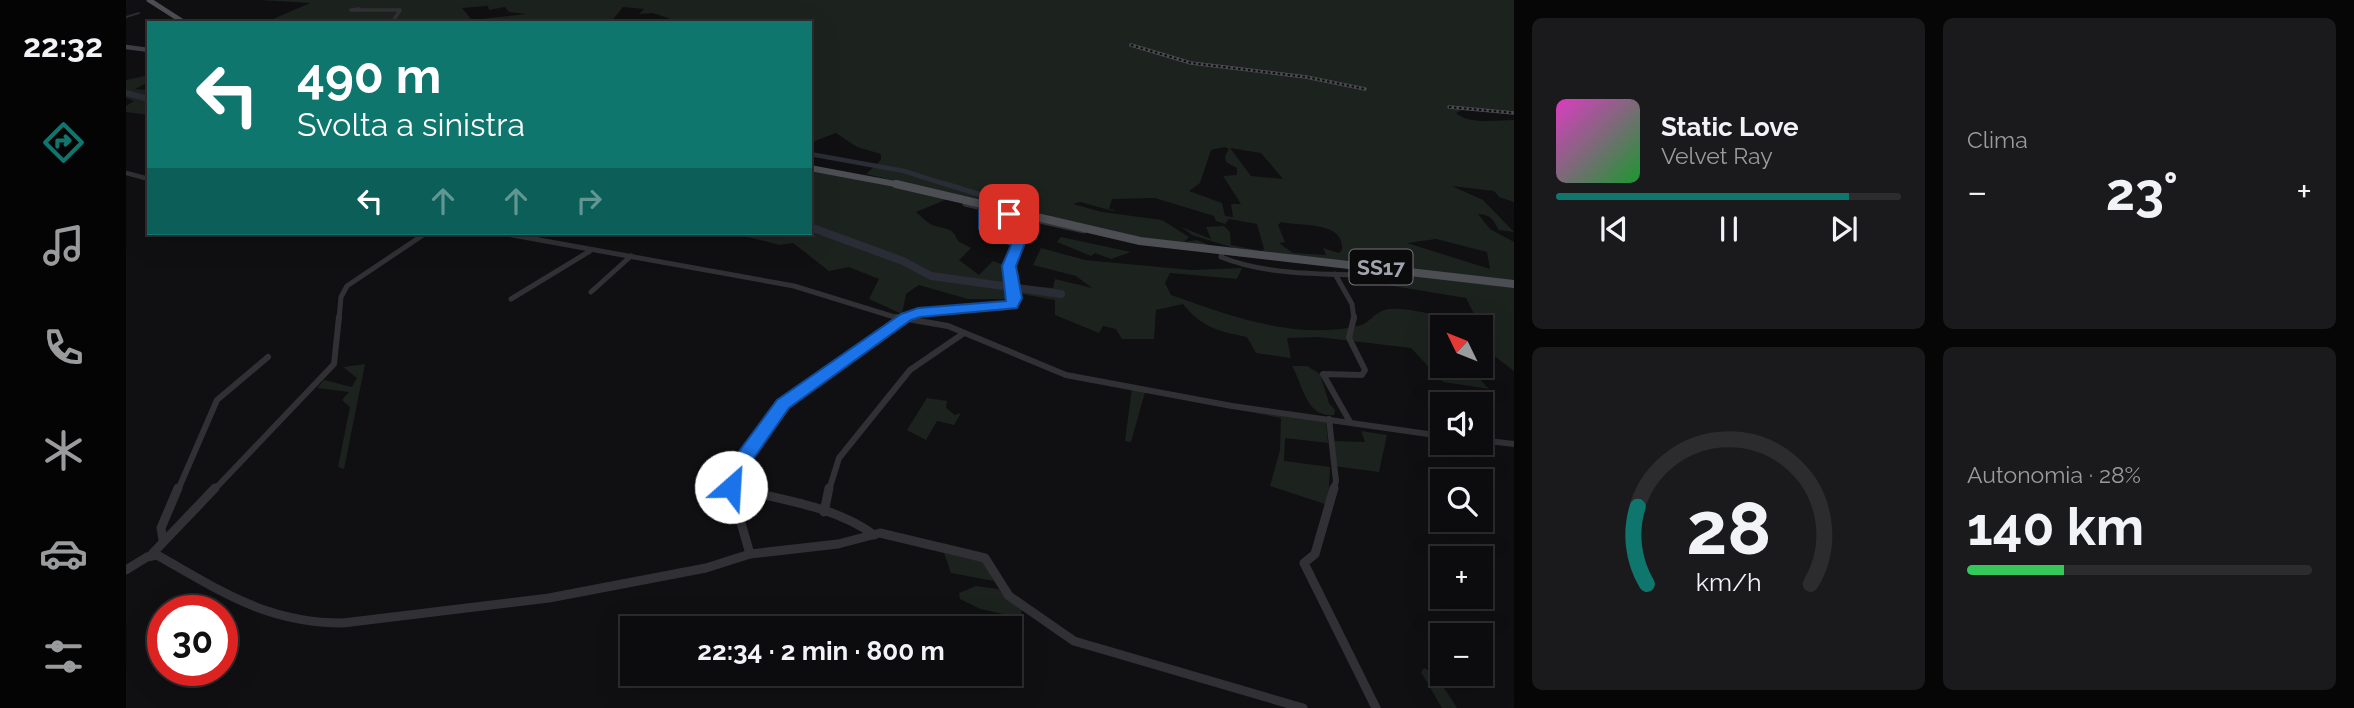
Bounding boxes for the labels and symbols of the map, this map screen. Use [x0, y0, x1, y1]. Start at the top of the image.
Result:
pin [979, 184, 1039, 244]
road number: SS17 [1350, 250, 1412, 284]
north arrow [1430, 315, 1493, 378]
position arrow [694, 450, 768, 524]
speed limit sign: 30 [147, 595, 238, 686]

